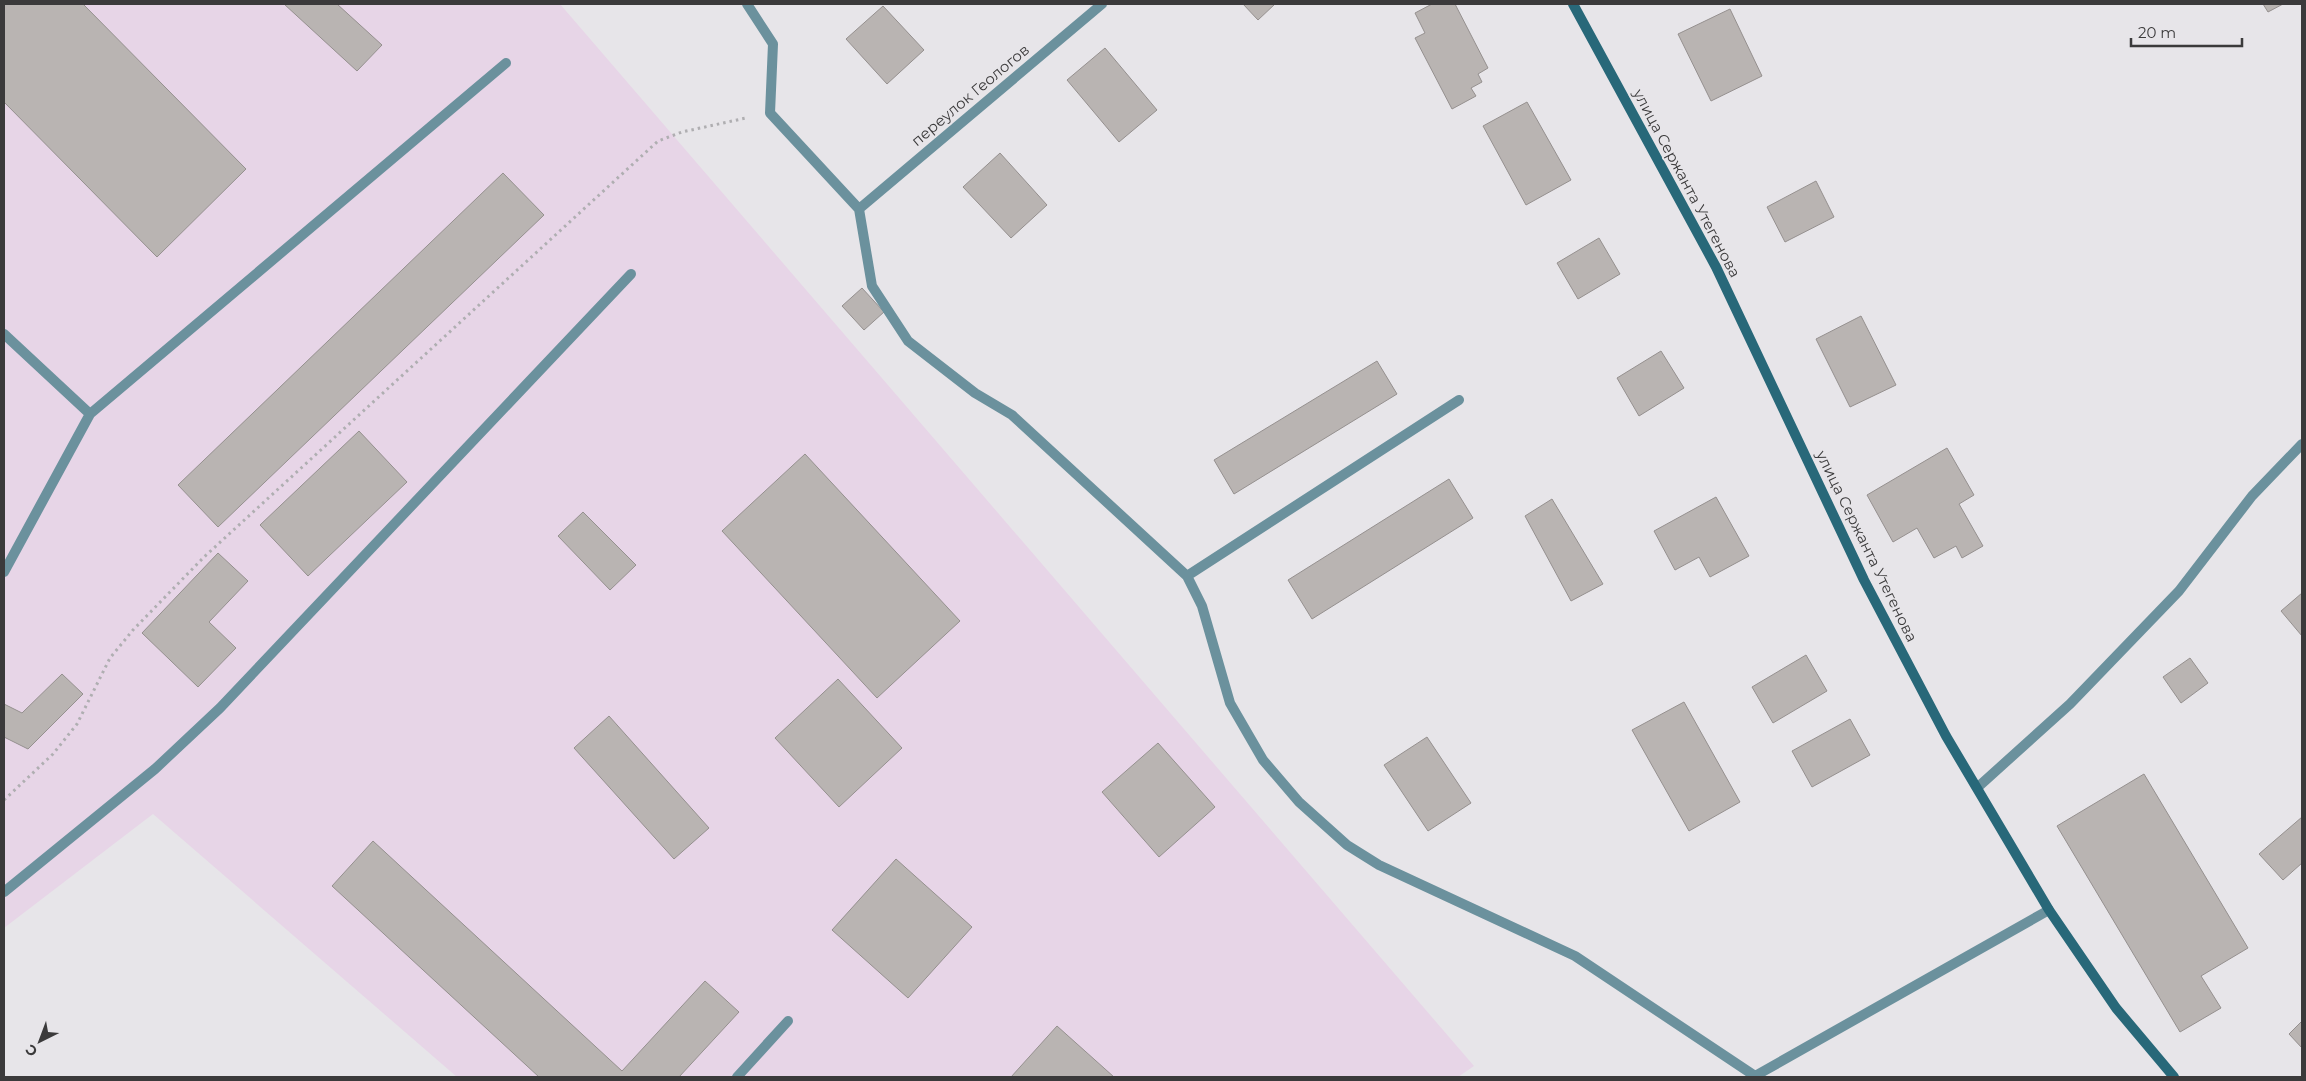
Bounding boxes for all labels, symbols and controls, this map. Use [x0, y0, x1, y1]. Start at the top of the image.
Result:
scale bar [2131, 15, 2242, 47]
text: 20 m [2138, 23, 2176, 42]
street label: переулок Геологов [907, 40, 1033, 150]
street label: улица Сержанта Утегенова [1629, 85, 1745, 281]
street label: улица Сержанта Утегенова [1812, 446, 1922, 645]
north arrow [15, 1016, 65, 1066]
text: С [21, 1041, 41, 1061]

